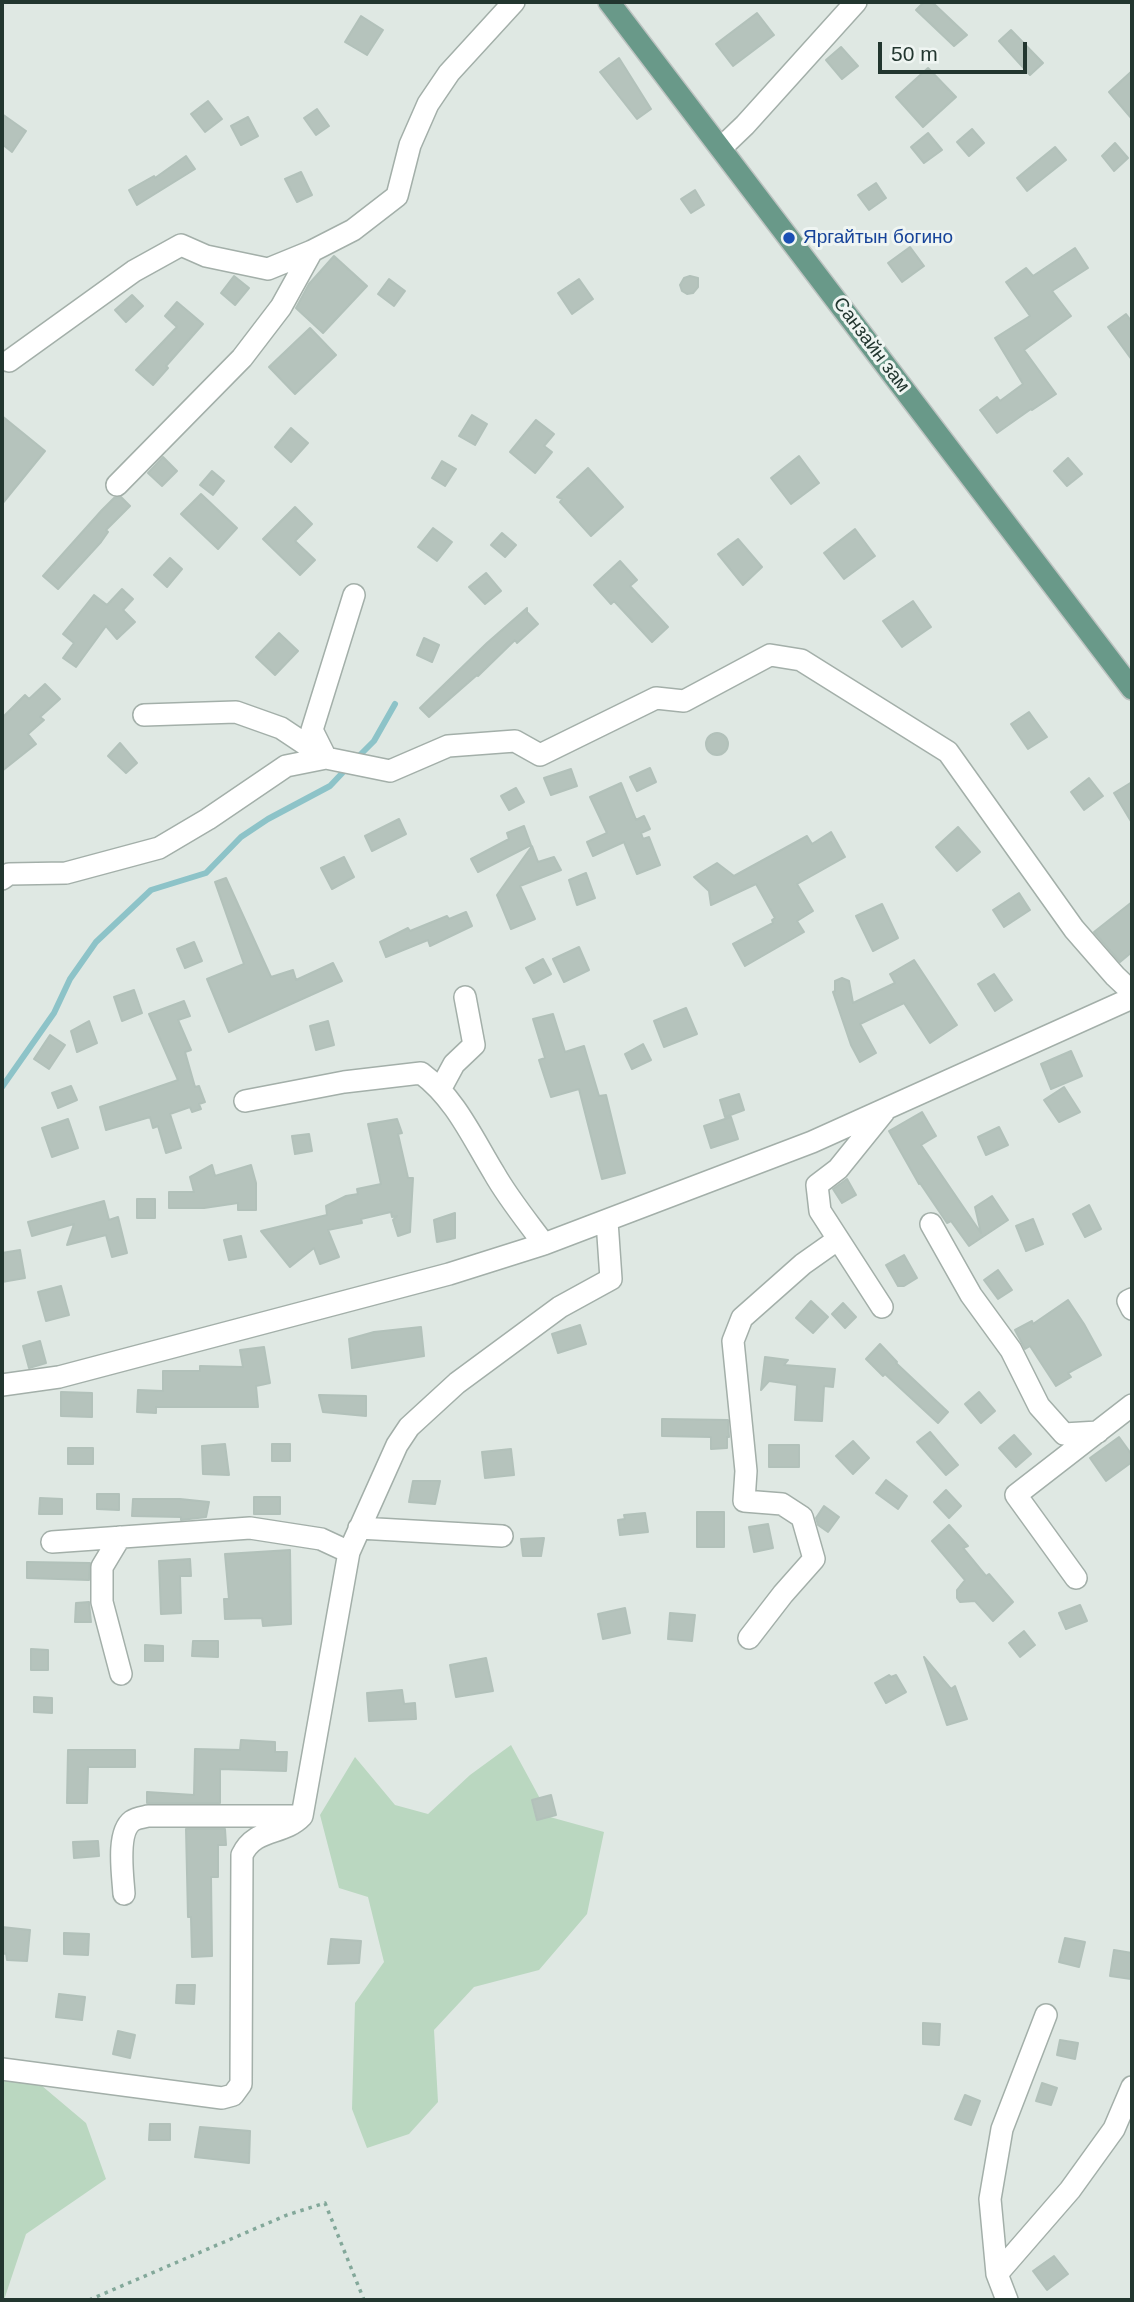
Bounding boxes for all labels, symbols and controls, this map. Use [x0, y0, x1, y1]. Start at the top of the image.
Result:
scale bar [882, 28, 1031, 72]
text: 50 m [891, 42, 938, 65]
place label: Яргайтын богино [803, 227, 953, 249]
marker: Яргайтын богино [781, 230, 797, 246]
street label: Санзайн зам [828, 293, 914, 397]

